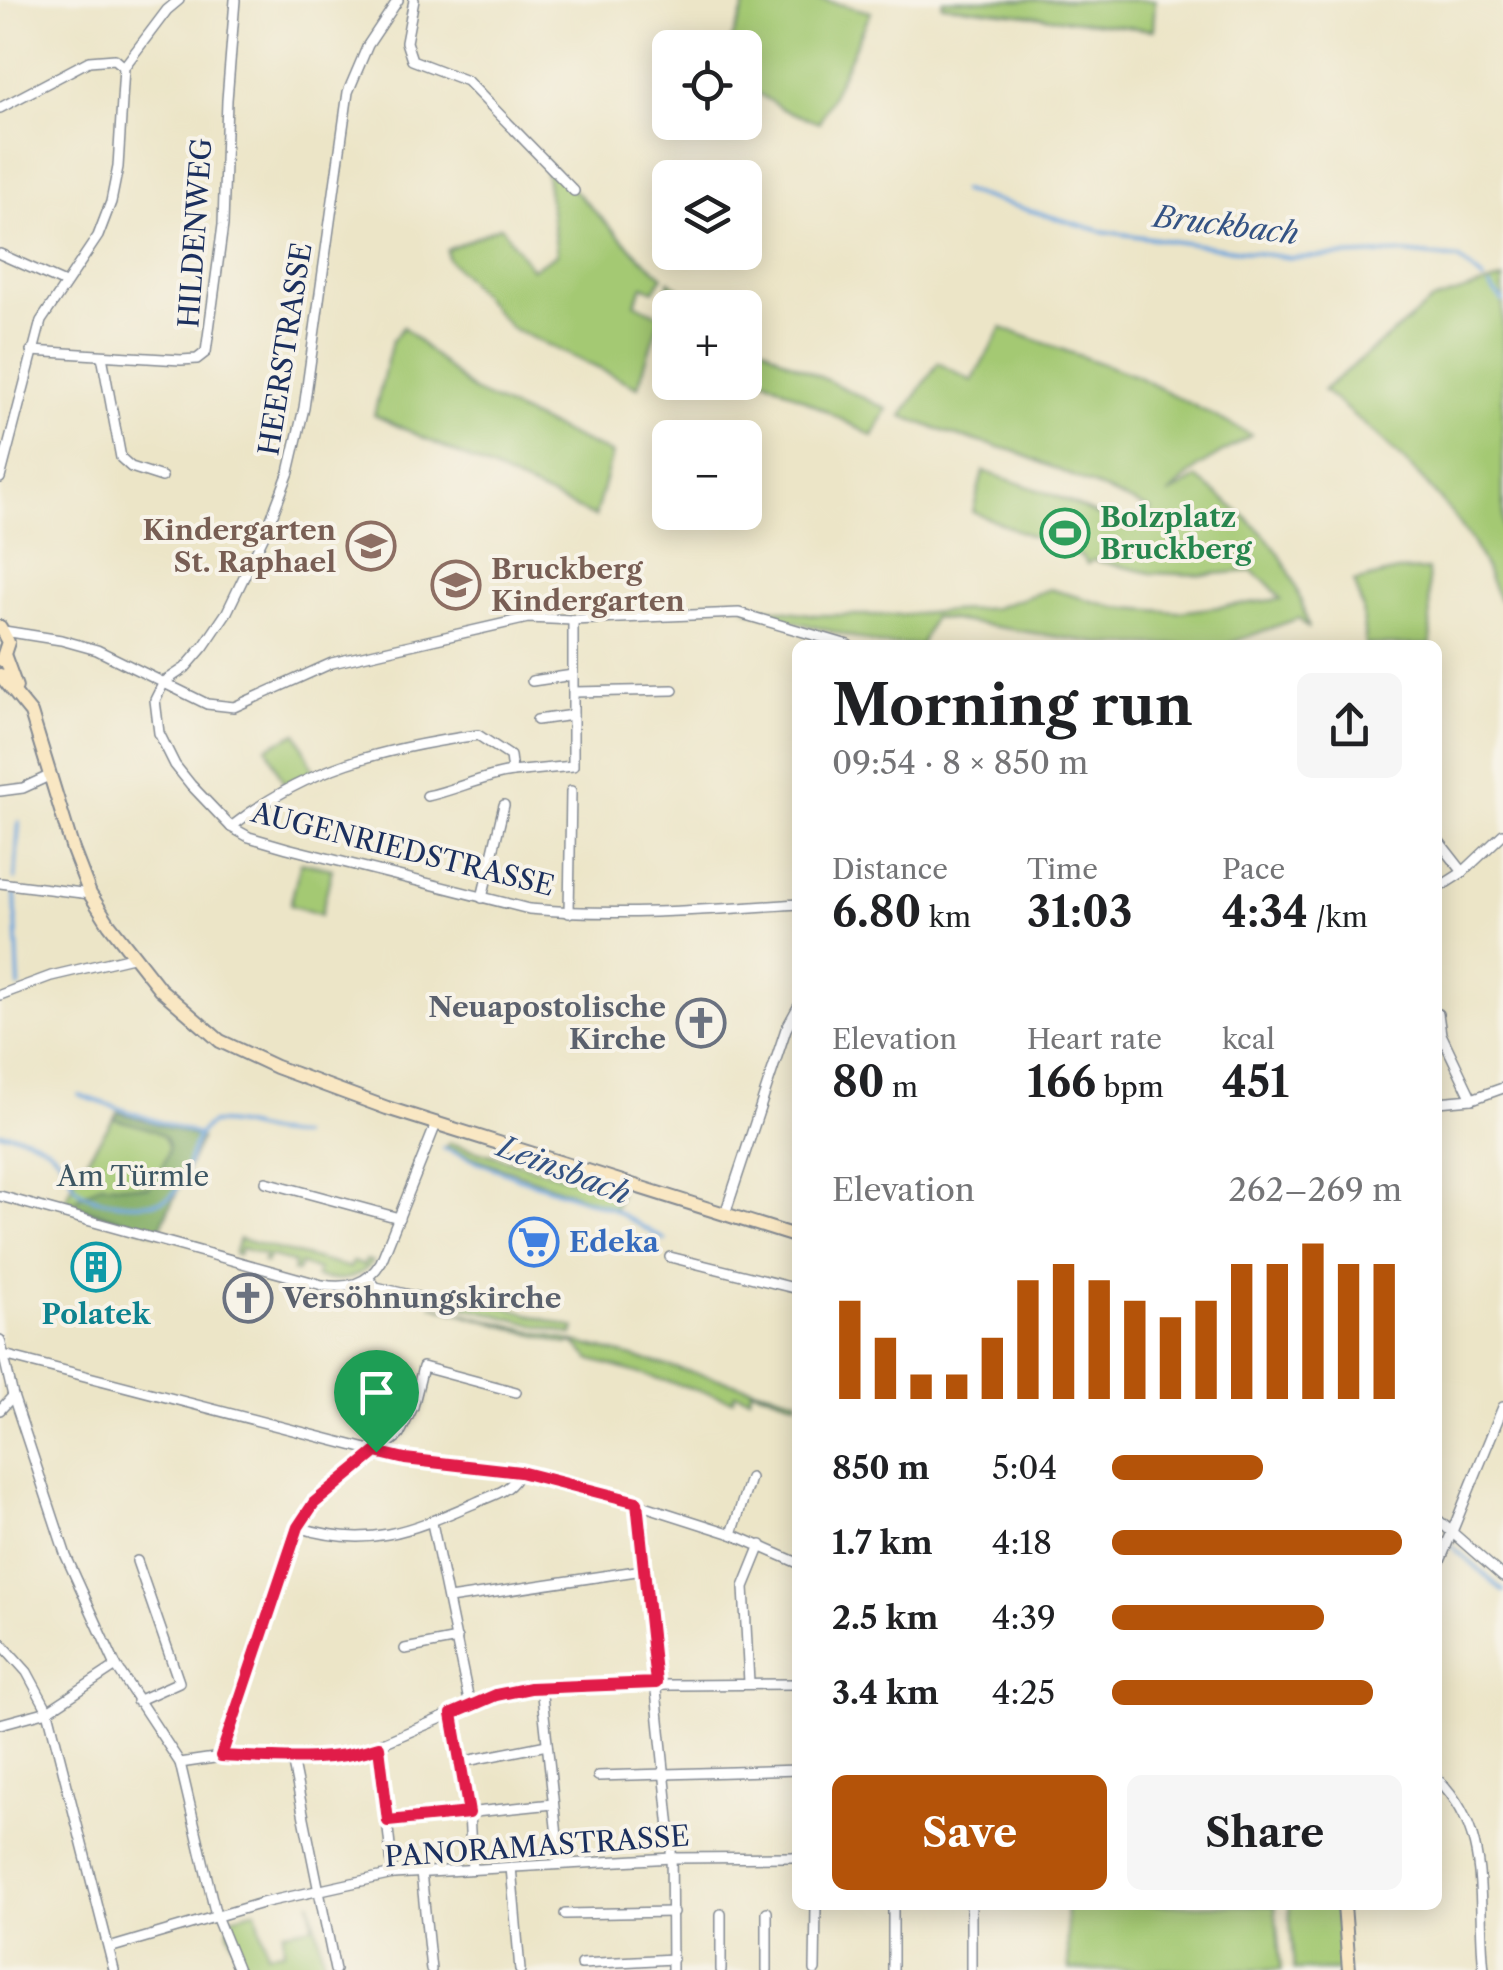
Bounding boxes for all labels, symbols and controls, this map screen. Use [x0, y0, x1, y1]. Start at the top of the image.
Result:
map controls [652, 30, 762, 530]
button: locate [652, 30, 762, 140]
street label: HILDENWEG [171, 137, 219, 329]
button: layers [652, 160, 762, 270]
water label: Bruckbach [1149, 197, 1301, 252]
street label: HEERSTRASSE [251, 240, 319, 458]
button: + [652, 290, 762, 400]
button: − [652, 420, 762, 530]
place label: Bolzplatz Bruckberg [1100, 500, 1252, 566]
sports icon: Bolzplatz Bruckberg [1039, 507, 1091, 559]
place label: Kindergarten St. Raphael [142, 513, 336, 579]
school or university icon: Kindergarten St. Raphael [345, 520, 397, 572]
place label: Bruckberg Kindergarten [491, 552, 685, 618]
school or university icon: Bruckberg Kindergarten [430, 559, 482, 611]
text: Morning run [832, 672, 1193, 739]
button: share [1297, 673, 1402, 778]
text: 09:54 · 8 × 850 m [832, 743, 1088, 782]
street label: AUGENRIEDSTRASSE [247, 795, 558, 903]
text: Distance [832, 852, 948, 886]
text: Time [1027, 852, 1098, 886]
text: Pace [1222, 852, 1285, 886]
text: 6.80 [832, 886, 921, 938]
text: 31:03 [1027, 886, 1133, 938]
text: 4:34 [1222, 886, 1308, 938]
text: km [921, 900, 971, 934]
text: /km [1308, 900, 1368, 934]
place label: Neuapostolische Kirche [428, 990, 666, 1056]
church icon: Neuapostolische Kirche [675, 997, 727, 1049]
text: Elevation [832, 1022, 957, 1056]
text: Heart rate [1027, 1022, 1162, 1056]
text: kcal [1222, 1022, 1275, 1056]
text: 80 [832, 1056, 885, 1108]
text: 166 [1027, 1056, 1096, 1108]
text: 451 [1222, 1056, 1289, 1108]
text: m [885, 1070, 918, 1104]
text: bpm [1096, 1070, 1164, 1104]
water label: Leinsbach [491, 1127, 636, 1212]
park label: Am Türmle [56, 1159, 209, 1193]
text: Elevation [832, 1170, 975, 1209]
text: 262–269 m [1228, 1170, 1402, 1209]
supermarket icon: Edeka [508, 1216, 560, 1268]
place label: Edeka [569, 1225, 660, 1259]
building icon: Polatek [70, 1241, 122, 1293]
church icon: Versöhnungskirche [222, 1272, 274, 1324]
place label: Versöhnungskirche [282, 1281, 561, 1315]
place label: Polatek [42, 1297, 151, 1331]
pin [334, 1350, 419, 1453]
icon: arrive [349, 1365, 404, 1420]
text: 850 m [832, 1448, 930, 1487]
text: 5:04 [992, 1448, 1057, 1487]
text: 1.7 km [832, 1523, 933, 1562]
text: 4:18 [992, 1523, 1052, 1562]
text: 2.5 km [832, 1598, 938, 1637]
text: 4:39 [992, 1598, 1056, 1637]
text: 3.4 km [832, 1673, 939, 1712]
text: 4:25 [992, 1673, 1055, 1712]
button: Save [832, 1775, 1107, 1890]
button: Share [1127, 1775, 1402, 1890]
street label: PANORAMASTRASSE [383, 1818, 691, 1874]

